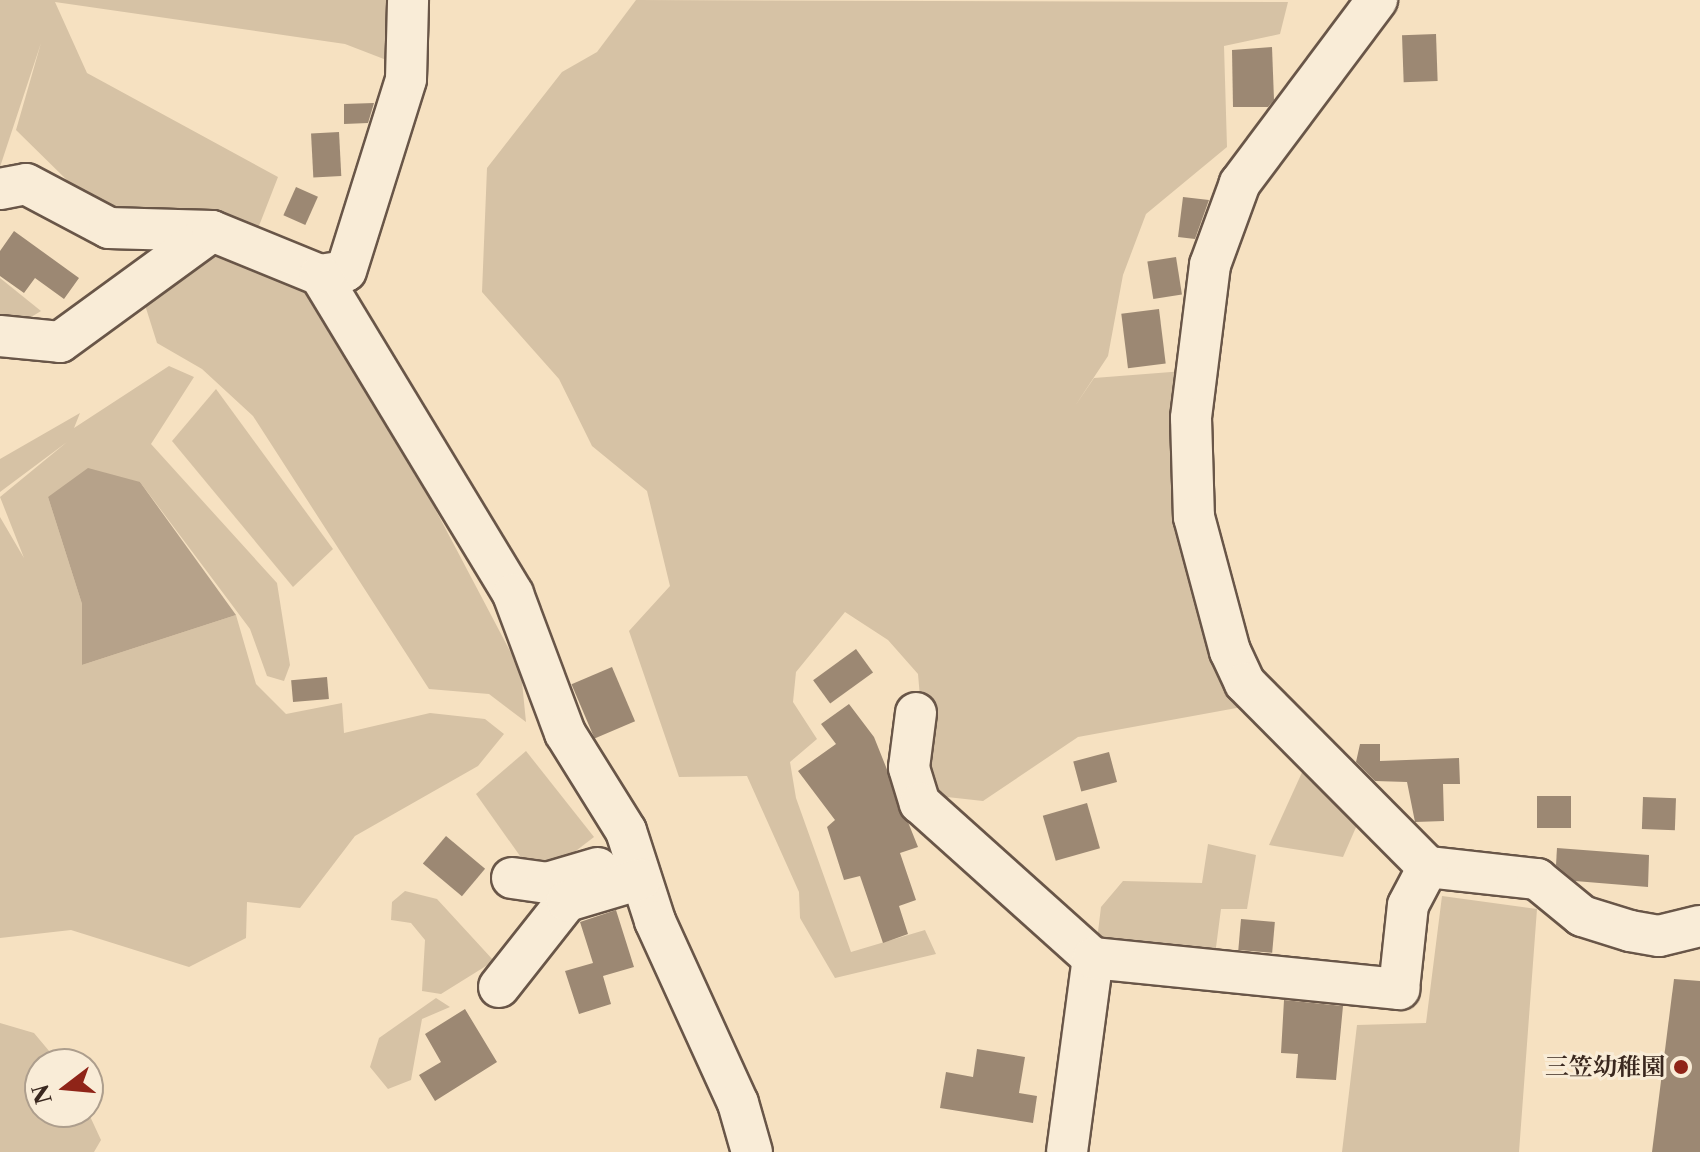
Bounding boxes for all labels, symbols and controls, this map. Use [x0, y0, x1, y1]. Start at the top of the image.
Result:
north arrow [24, 1048, 104, 1128]
place label: 三笠幼稚園 [1545, 1053, 1665, 1081]
marker: 三笠幼稚園 [1672, 1058, 1690, 1076]
text: N [27, 1081, 58, 1107]

